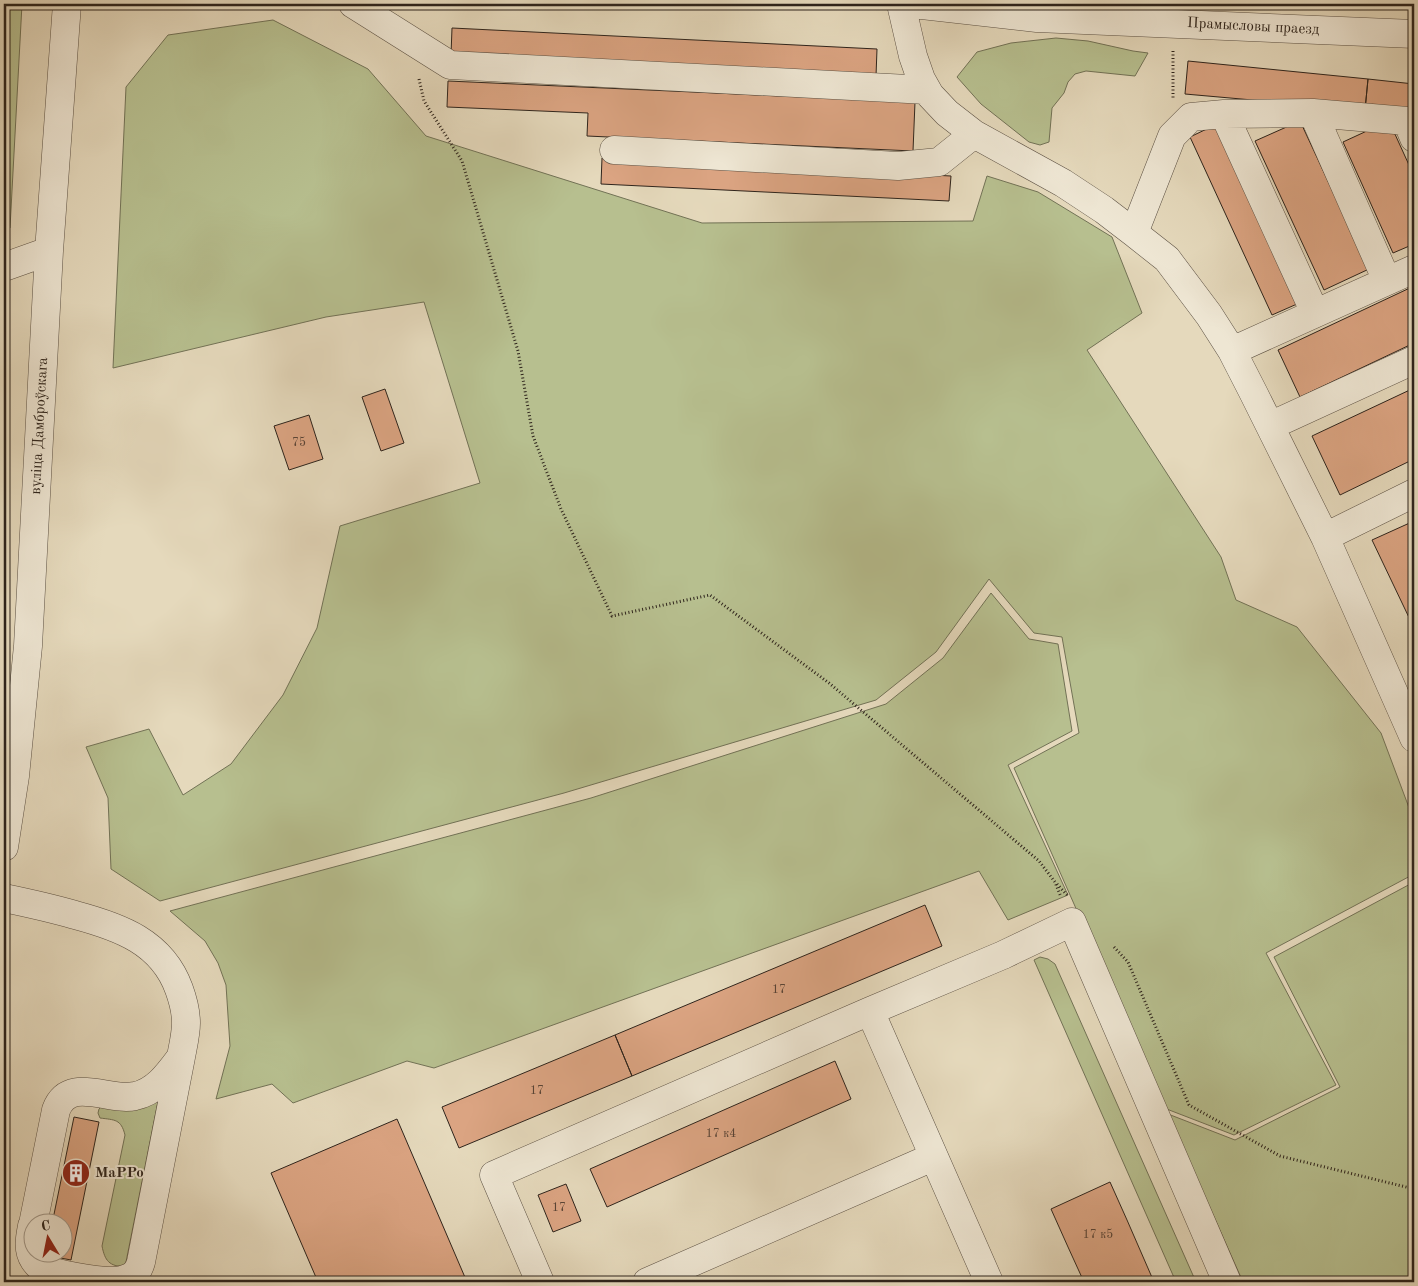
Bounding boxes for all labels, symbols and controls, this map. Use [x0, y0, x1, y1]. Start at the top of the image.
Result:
street label: Прамысловы праезд [1186, 16, 1320, 38]
street label: вуліца Дамброўскага [29, 356, 51, 495]
house number: 75 [292, 436, 306, 449]
house number: 17 [772, 984, 786, 996]
house number: 17 [530, 1085, 544, 1097]
house number: 17 к4 [706, 1128, 736, 1140]
building icon: МаРРо [61, 1158, 91, 1188]
place label: МаРРо [95, 1166, 144, 1181]
house number: 17 [552, 1202, 566, 1214]
north arrow [22, 1214, 72, 1264]
text: С [40, 1218, 52, 1234]
house number: 17 к5 [1083, 1228, 1113, 1241]

